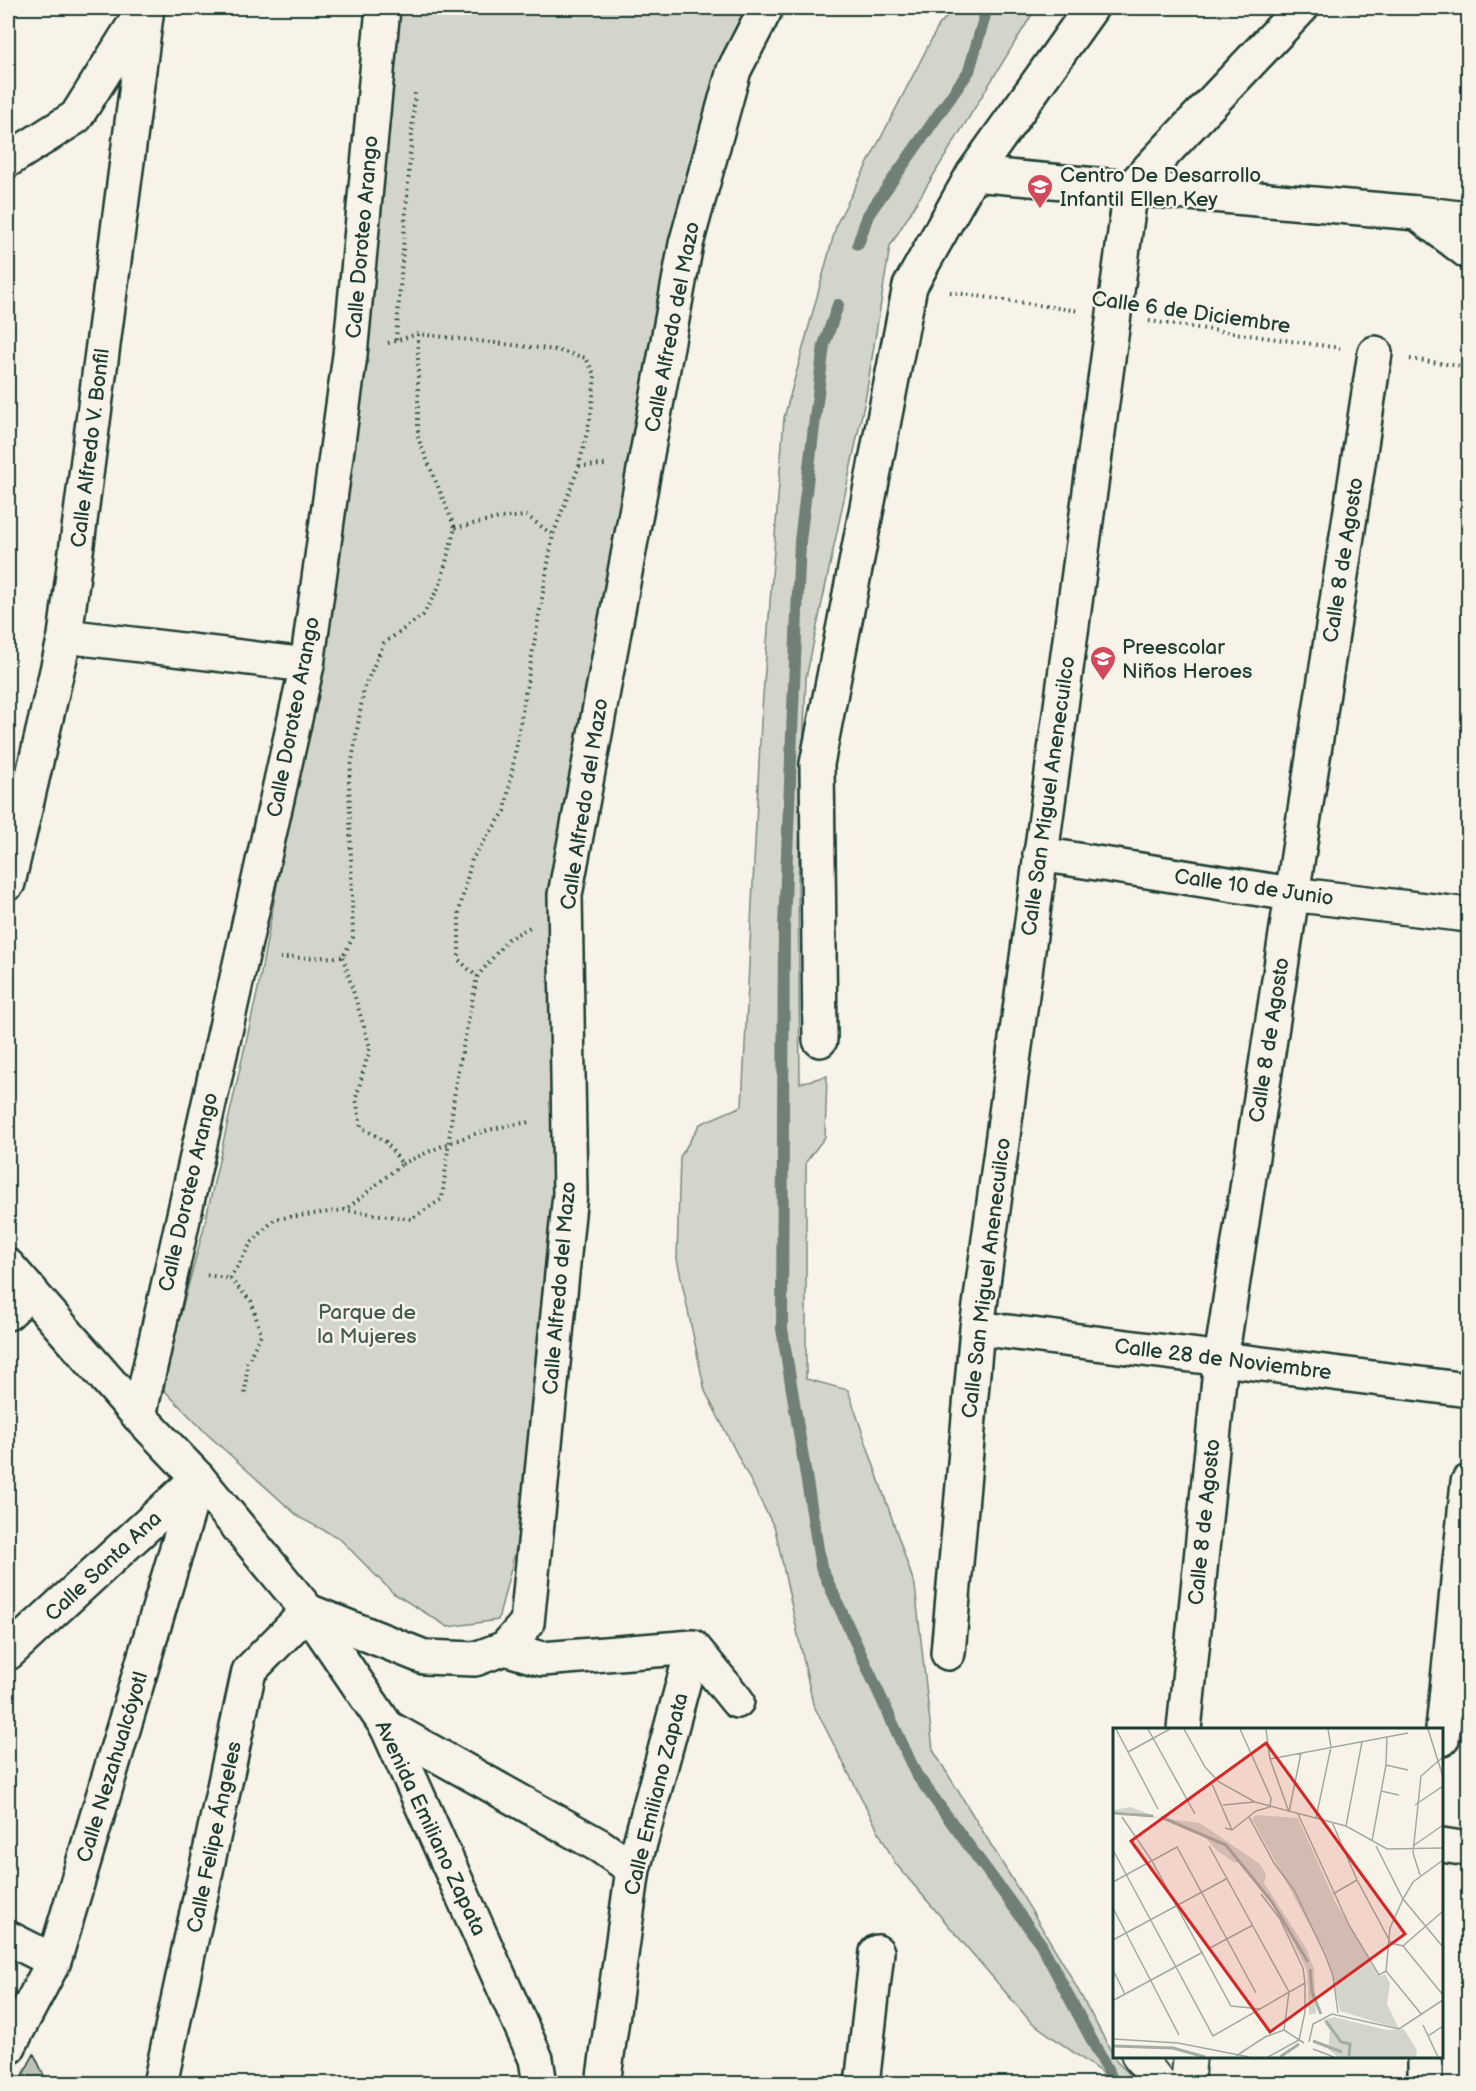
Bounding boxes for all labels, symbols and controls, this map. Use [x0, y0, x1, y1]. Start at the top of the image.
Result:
street label: Calle Doroteo Arango [341, 134, 384, 340]
place label: Centro De Desarrollo Infantil Ellen Key [1060, 163, 1261, 212]
school or university icon: Centro De Desarrollo Infantil Ellen Key [1025, 172, 1055, 210]
street label: Calle Alfredo del Mazo [640, 220, 705, 434]
street label: Calle 6 de Diciembre [1090, 286, 1292, 339]
street label: Calle Alfredo V. Bonfil [66, 347, 115, 549]
street label: Calle 8 de Agosto [1318, 476, 1369, 644]
street label: Calle Doroteo Arango [262, 615, 325, 819]
place label: Preescolar Niños Heroes [1122, 635, 1252, 684]
school or university icon: Preescolar Niños Heroes [1088, 644, 1118, 682]
street label: Calle San Miguel Anenecuilco [1016, 654, 1081, 938]
street label: Calle Alfredo del Mazo [555, 696, 614, 912]
street label: Calle 10 de Junio [1173, 864, 1335, 911]
street label: Calle 8 de Agosto [1244, 956, 1295, 1124]
street label: Calle Doroteo Arango [153, 1090, 224, 1294]
street label: Calle San Miguel Anenecuilco [957, 1136, 1016, 1420]
street label: Calle Alfredo del Mazo [538, 1180, 581, 1396]
park label: Parque de la Mujeres [317, 1300, 417, 1349]
street label: Calle 28 de Noviembre [1113, 1334, 1333, 1385]
street label: Calle 8 de Agosto [1183, 1438, 1226, 1606]
street label: Calle Santa Ana [40, 1506, 167, 1627]
street label: Calle Nezahualcóyotl [72, 1669, 153, 1866]
street label: Calle Emiliano Zapata [619, 1690, 694, 1898]
street label: Avenida Emiliano Zapata [370, 1717, 491, 1940]
inset map [1113, 1728, 1443, 2058]
street label: Calle Felipe Ángeles [182, 1739, 247, 1935]

